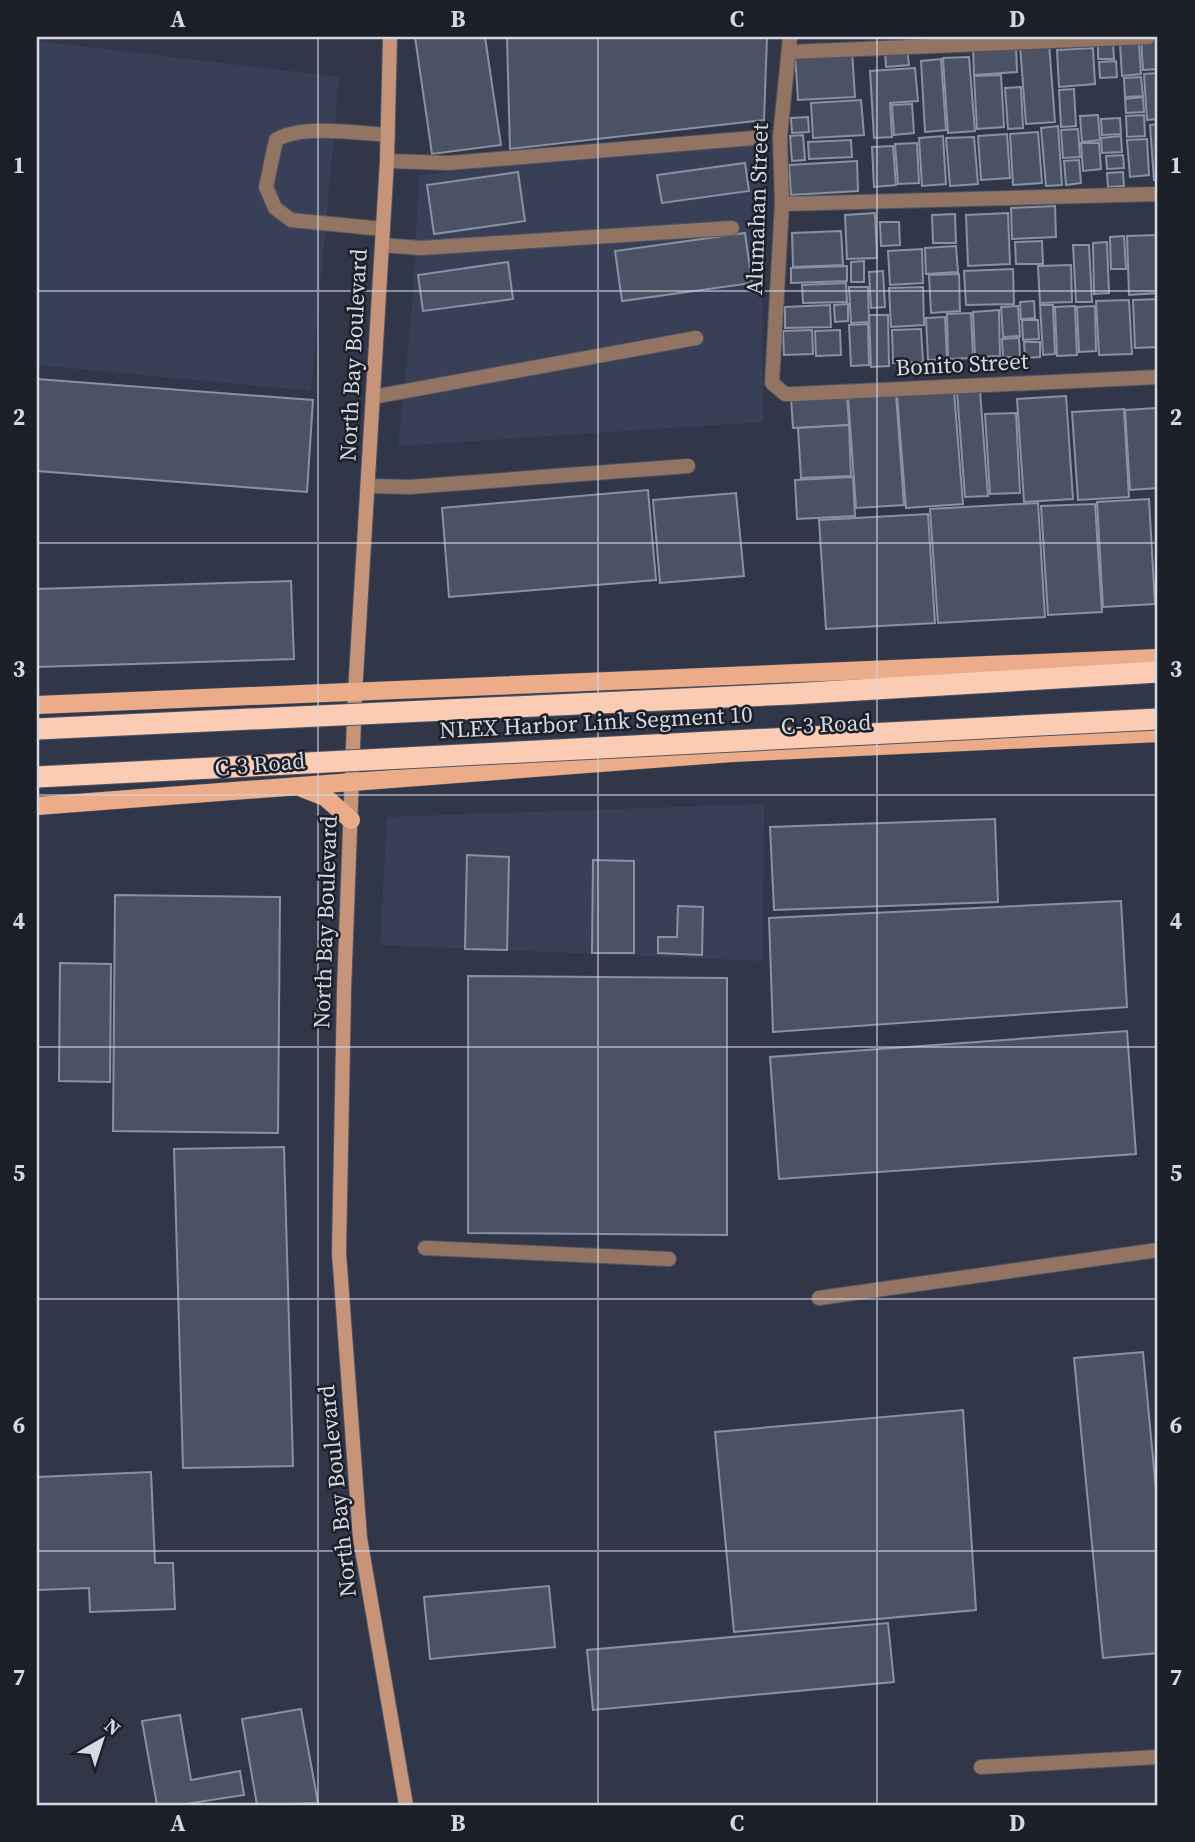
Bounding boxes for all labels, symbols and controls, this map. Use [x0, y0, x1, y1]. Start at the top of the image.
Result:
text: A [170, 3, 186, 35]
text: B [451, 3, 466, 35]
text: C [730, 3, 744, 35]
text: D [1009, 3, 1025, 35]
street label: Alumahan Street [738, 122, 776, 295]
text: 1 [13, 149, 25, 181]
text: 1 [1170, 149, 1182, 181]
street label: North Bay Boulevard [331, 248, 375, 462]
street label: Bonito Street [895, 345, 1030, 383]
text: 2 [13, 401, 25, 433]
text: 2 [1170, 401, 1182, 433]
text: 3 [13, 653, 25, 685]
text: 3 [1170, 653, 1182, 685]
street label: NLEX Harbor Link Segment 10 [438, 698, 754, 746]
street label: C-3 Road [780, 706, 872, 742]
street label: C-3 Road [213, 744, 307, 784]
street label: North Bay Boulevard [305, 815, 345, 1029]
text: 4 [13, 905, 25, 937]
text: 4 [1170, 905, 1182, 937]
text: 5 [13, 1157, 25, 1189]
text: 5 [1170, 1157, 1182, 1189]
street label: North Bay Boulevard [310, 1383, 364, 1599]
text: 6 [13, 1409, 25, 1441]
text: 6 [1170, 1409, 1182, 1441]
text: 7 [13, 1661, 25, 1693]
text: 7 [1170, 1661, 1182, 1693]
north arrow [66, 1706, 136, 1776]
text: N [99, 1712, 126, 1741]
text: A [170, 1807, 186, 1839]
text: B [451, 1807, 466, 1839]
text: C [730, 1807, 744, 1839]
text: D [1009, 1807, 1025, 1839]

